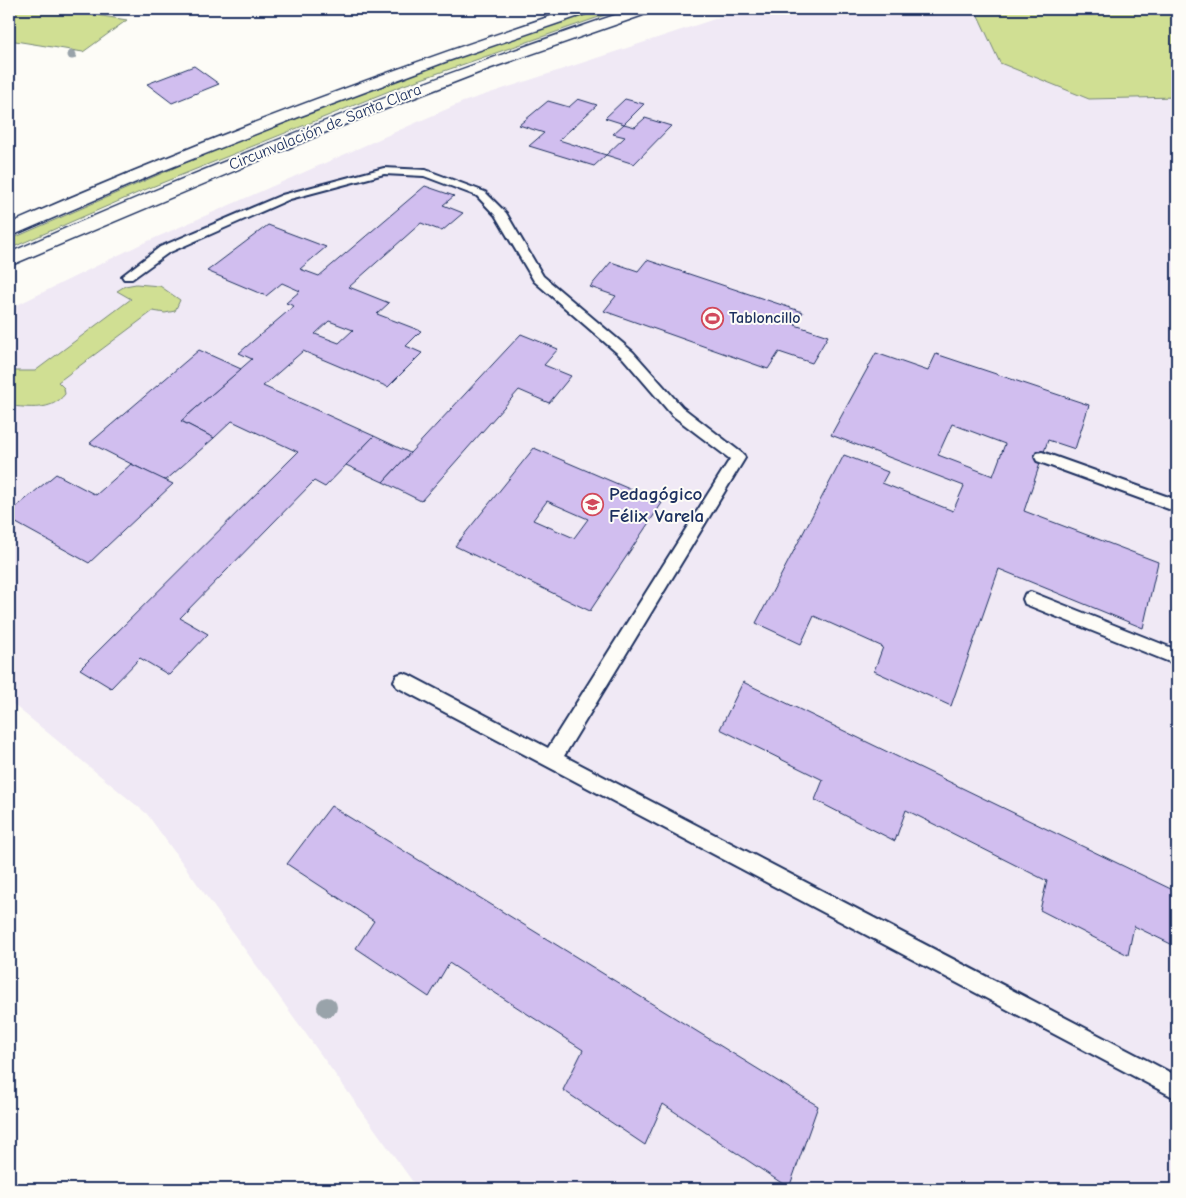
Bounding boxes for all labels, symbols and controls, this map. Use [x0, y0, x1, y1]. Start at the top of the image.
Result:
street label: Circunvalación de Santa Clara [226, 80, 424, 174]
sports icon: Tabloncillo [701, 306, 725, 330]
place label: Tabloncillo [729, 309, 801, 327]
place label: Pedagógico Félix Varela [609, 483, 704, 527]
school or university icon: Pedagógico Félix Varela [581, 493, 605, 517]

